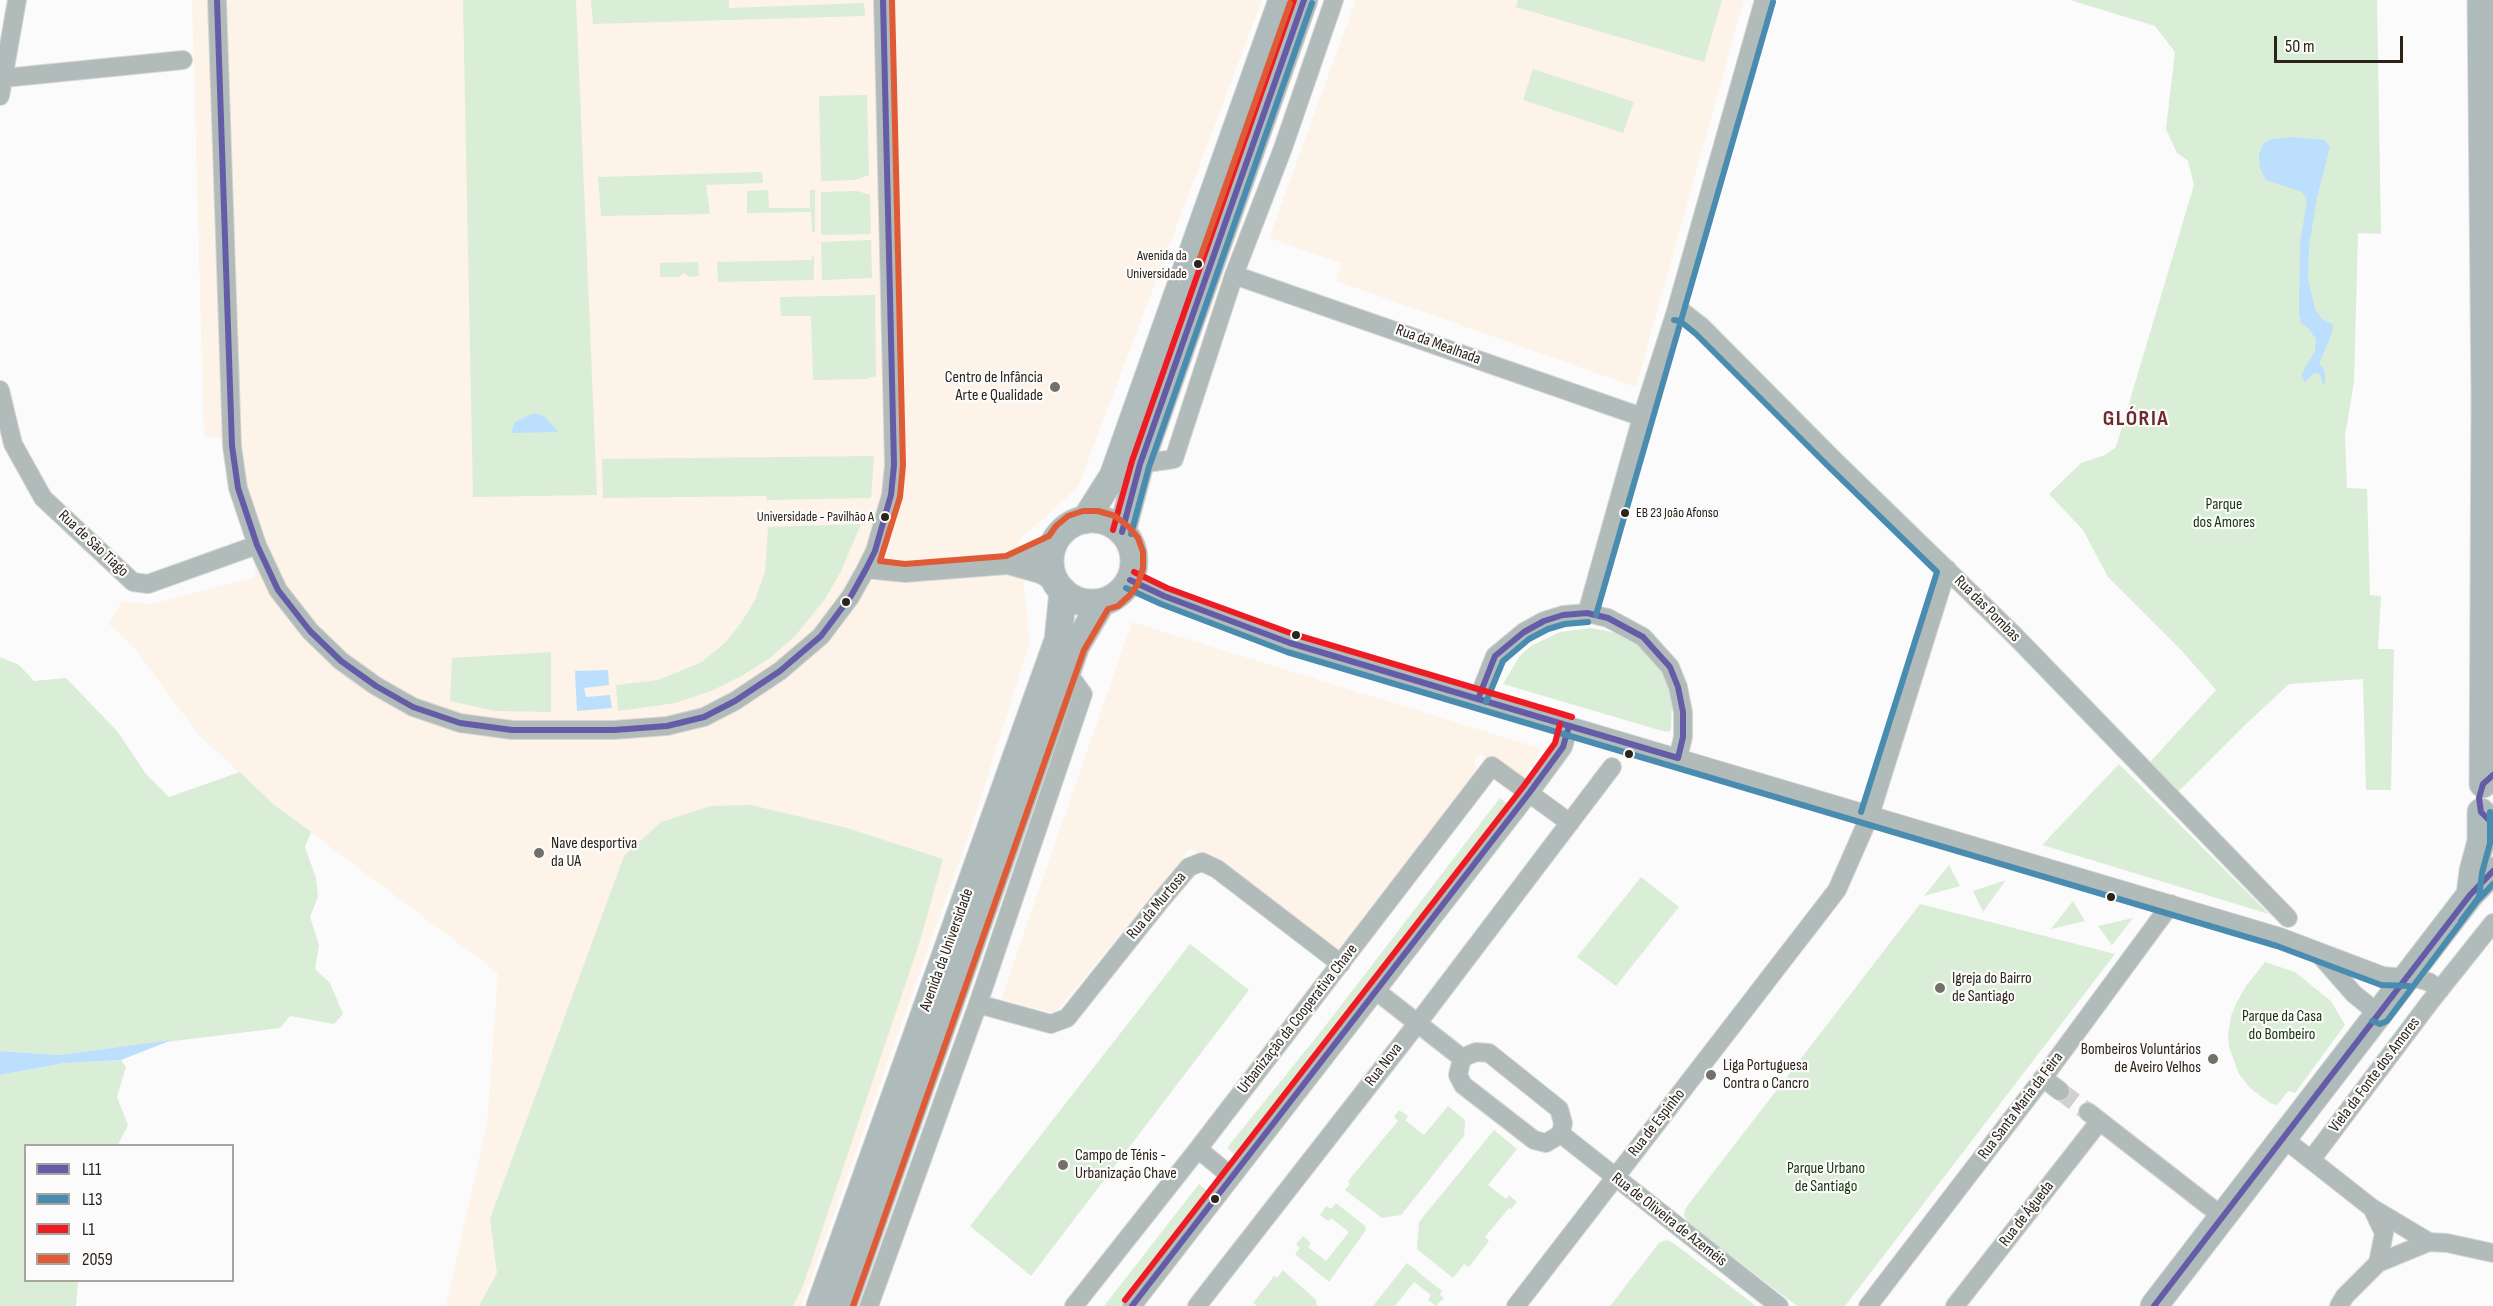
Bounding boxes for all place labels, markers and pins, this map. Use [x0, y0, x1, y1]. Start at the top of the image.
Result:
place label: Avenida da Universidade [1126, 248, 1187, 280]
marker: Avenida da Universidade [1192, 258, 1204, 270]
place label: Centro de Infância Arte e Qualidade [945, 368, 1043, 406]
marker: Centro de Infância Arte e Qualidade [1048, 380, 1062, 394]
place label: EB 23 João Afonso [1636, 505, 1719, 521]
marker: EB 23 João Afonso [1619, 507, 1631, 519]
place label: Universidade - Pavilhão A [757, 509, 874, 525]
marker: Universidade - Pavilhão A [879, 511, 891, 523]
unlabelled marker [840, 596, 852, 608]
unlabelled marker [1290, 629, 1302, 641]
unlabelled marker [1623, 748, 1635, 760]
place label: Nave desportiva da UA [551, 834, 637, 872]
marker: Nave desportiva da UA [532, 846, 546, 860]
unlabelled marker [2105, 891, 2117, 903]
place label: Igreja do Bairro de Santiago [1952, 969, 2032, 1007]
marker: Igreja do Bairro de Santiago [1933, 981, 1947, 995]
place label: Bombeiros Voluntários de Aveiro Velhos [2081, 1040, 2201, 1078]
marker: Bombeiros Voluntários de Aveiro Velhos [2206, 1052, 2220, 1066]
place label: Liga Portuguesa Contra o Cancro [1723, 1056, 1809, 1094]
marker: Liga Portuguesa Contra o Cancro [1704, 1068, 1718, 1082]
place label: Campo de Ténis - Urbanização Chave [1075, 1146, 1177, 1184]
marker: Campo de Ténis - Urbanização Chave [1056, 1158, 1070, 1172]
unlabelled marker [1209, 1193, 1221, 1205]

